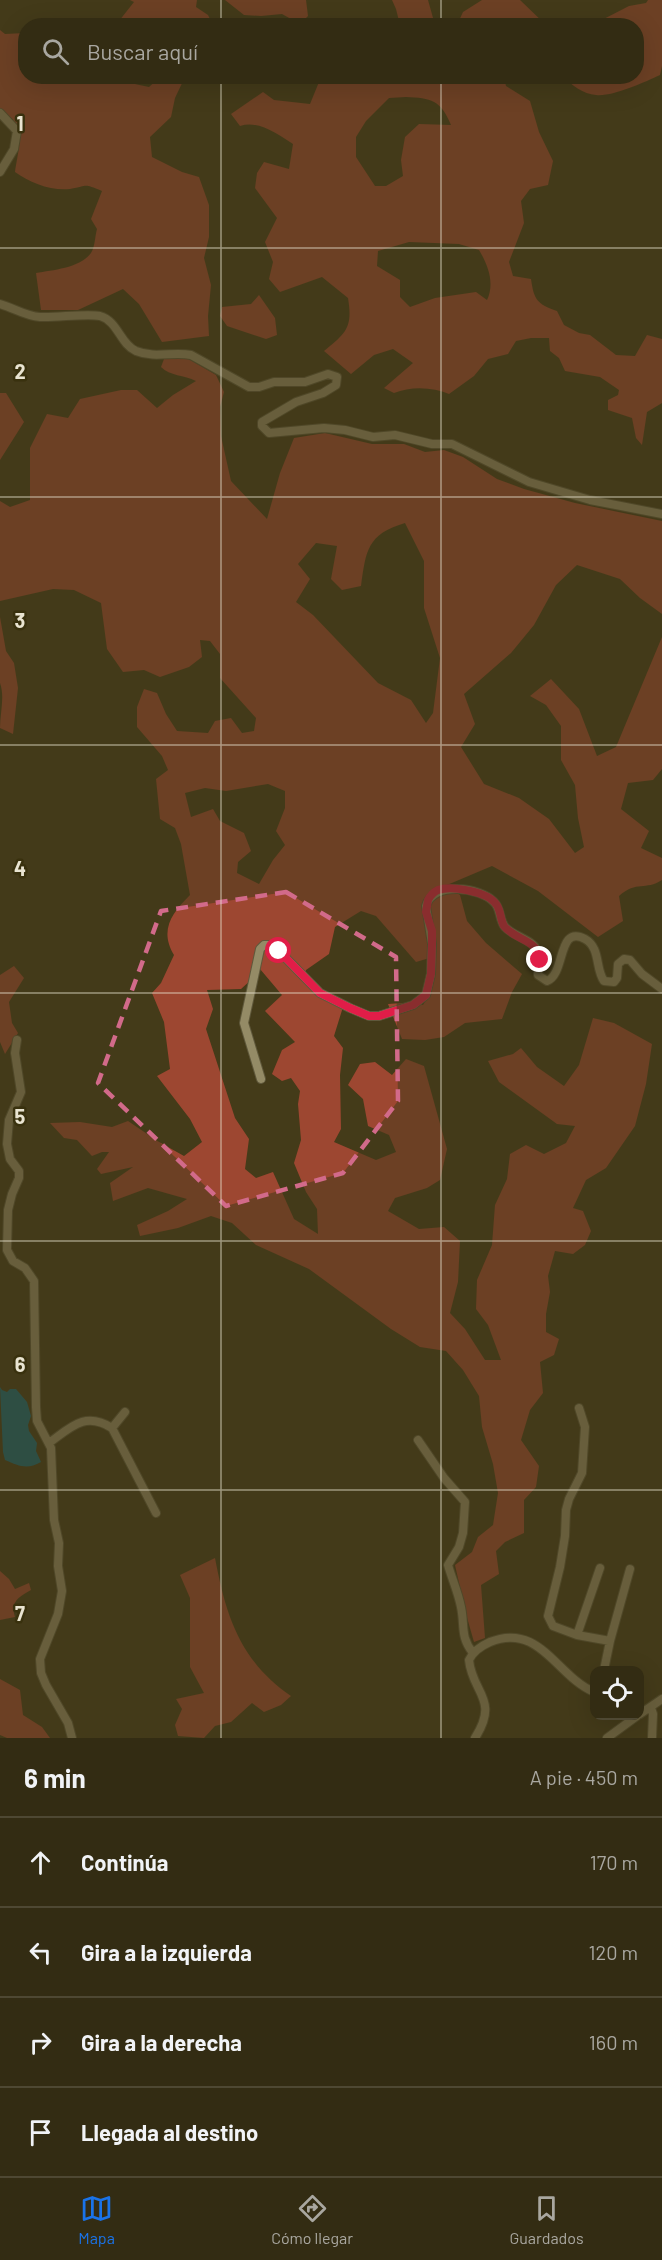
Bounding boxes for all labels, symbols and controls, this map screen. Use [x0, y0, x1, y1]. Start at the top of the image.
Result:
search box [18, 18, 644, 84]
icon: search [39, 35, 72, 68]
text: Buscar aquí [87, 38, 198, 64]
text: 1 [16, 111, 24, 135]
text: 2 [14, 359, 26, 383]
text: 3 [15, 608, 25, 632]
text: 4 [14, 856, 26, 880]
route start [265, 937, 291, 963]
route end [526, 946, 552, 972]
text: 5 [15, 1104, 26, 1128]
text: 6 [15, 1352, 26, 1376]
text: 7 [15, 1601, 25, 1625]
map controls [590, 1666, 644, 1720]
button: locate [590, 1666, 644, 1720]
text: 6 min [24, 1762, 86, 1793]
text: A pie · 450 m [530, 1765, 638, 1789]
icon: ahead [24, 1846, 57, 1879]
text: Continúa [81, 1849, 168, 1875]
text: 170 m [590, 1850, 638, 1874]
icon: left [24, 1936, 57, 1969]
text: Gira a la izquierda [81, 1939, 252, 1965]
text: 120 m [588, 1940, 638, 1964]
icon: right [24, 2026, 57, 2059]
text: Gira a la derecha [81, 2029, 242, 2055]
text: 160 m [589, 2030, 638, 2054]
icon: arrive [24, 2116, 57, 2149]
text: Llegada al destino [81, 2119, 258, 2145]
tab: Mapa [78, 2192, 115, 2247]
tab: Cómo llegar [271, 2192, 353, 2247]
tab: Guardados [509, 2192, 584, 2247]

